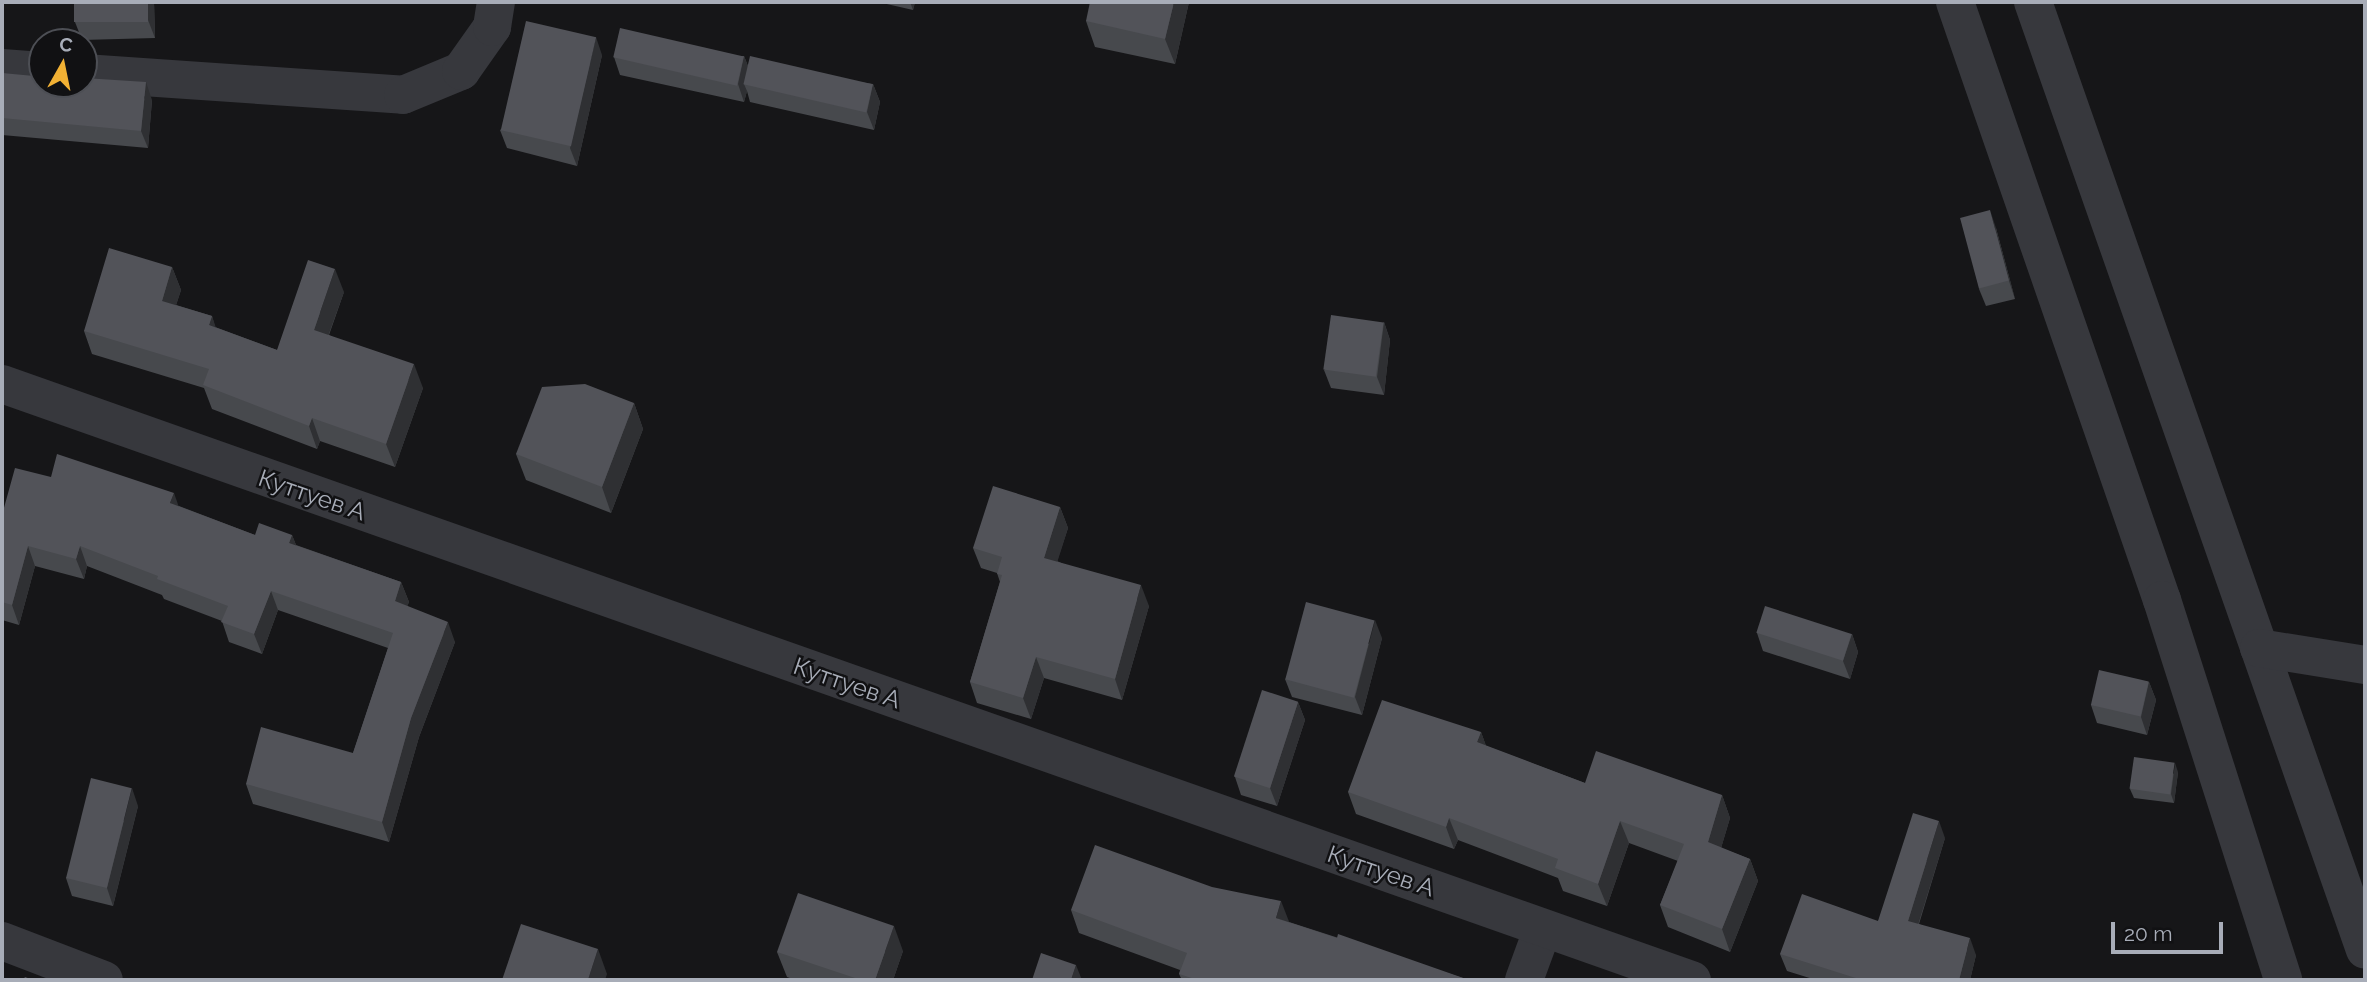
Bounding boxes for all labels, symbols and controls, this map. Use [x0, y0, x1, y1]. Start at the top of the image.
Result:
north arrow [28, 28, 98, 98]
text: С [58, 32, 74, 56]
street label: Куттуев А [254, 463, 370, 527]
street label: Куттуев А [789, 651, 905, 715]
street label: Куттуев А [1323, 839, 1439, 903]
scale bar [2115, 908, 2227, 952]
text: 20 m [2124, 921, 2172, 946]

